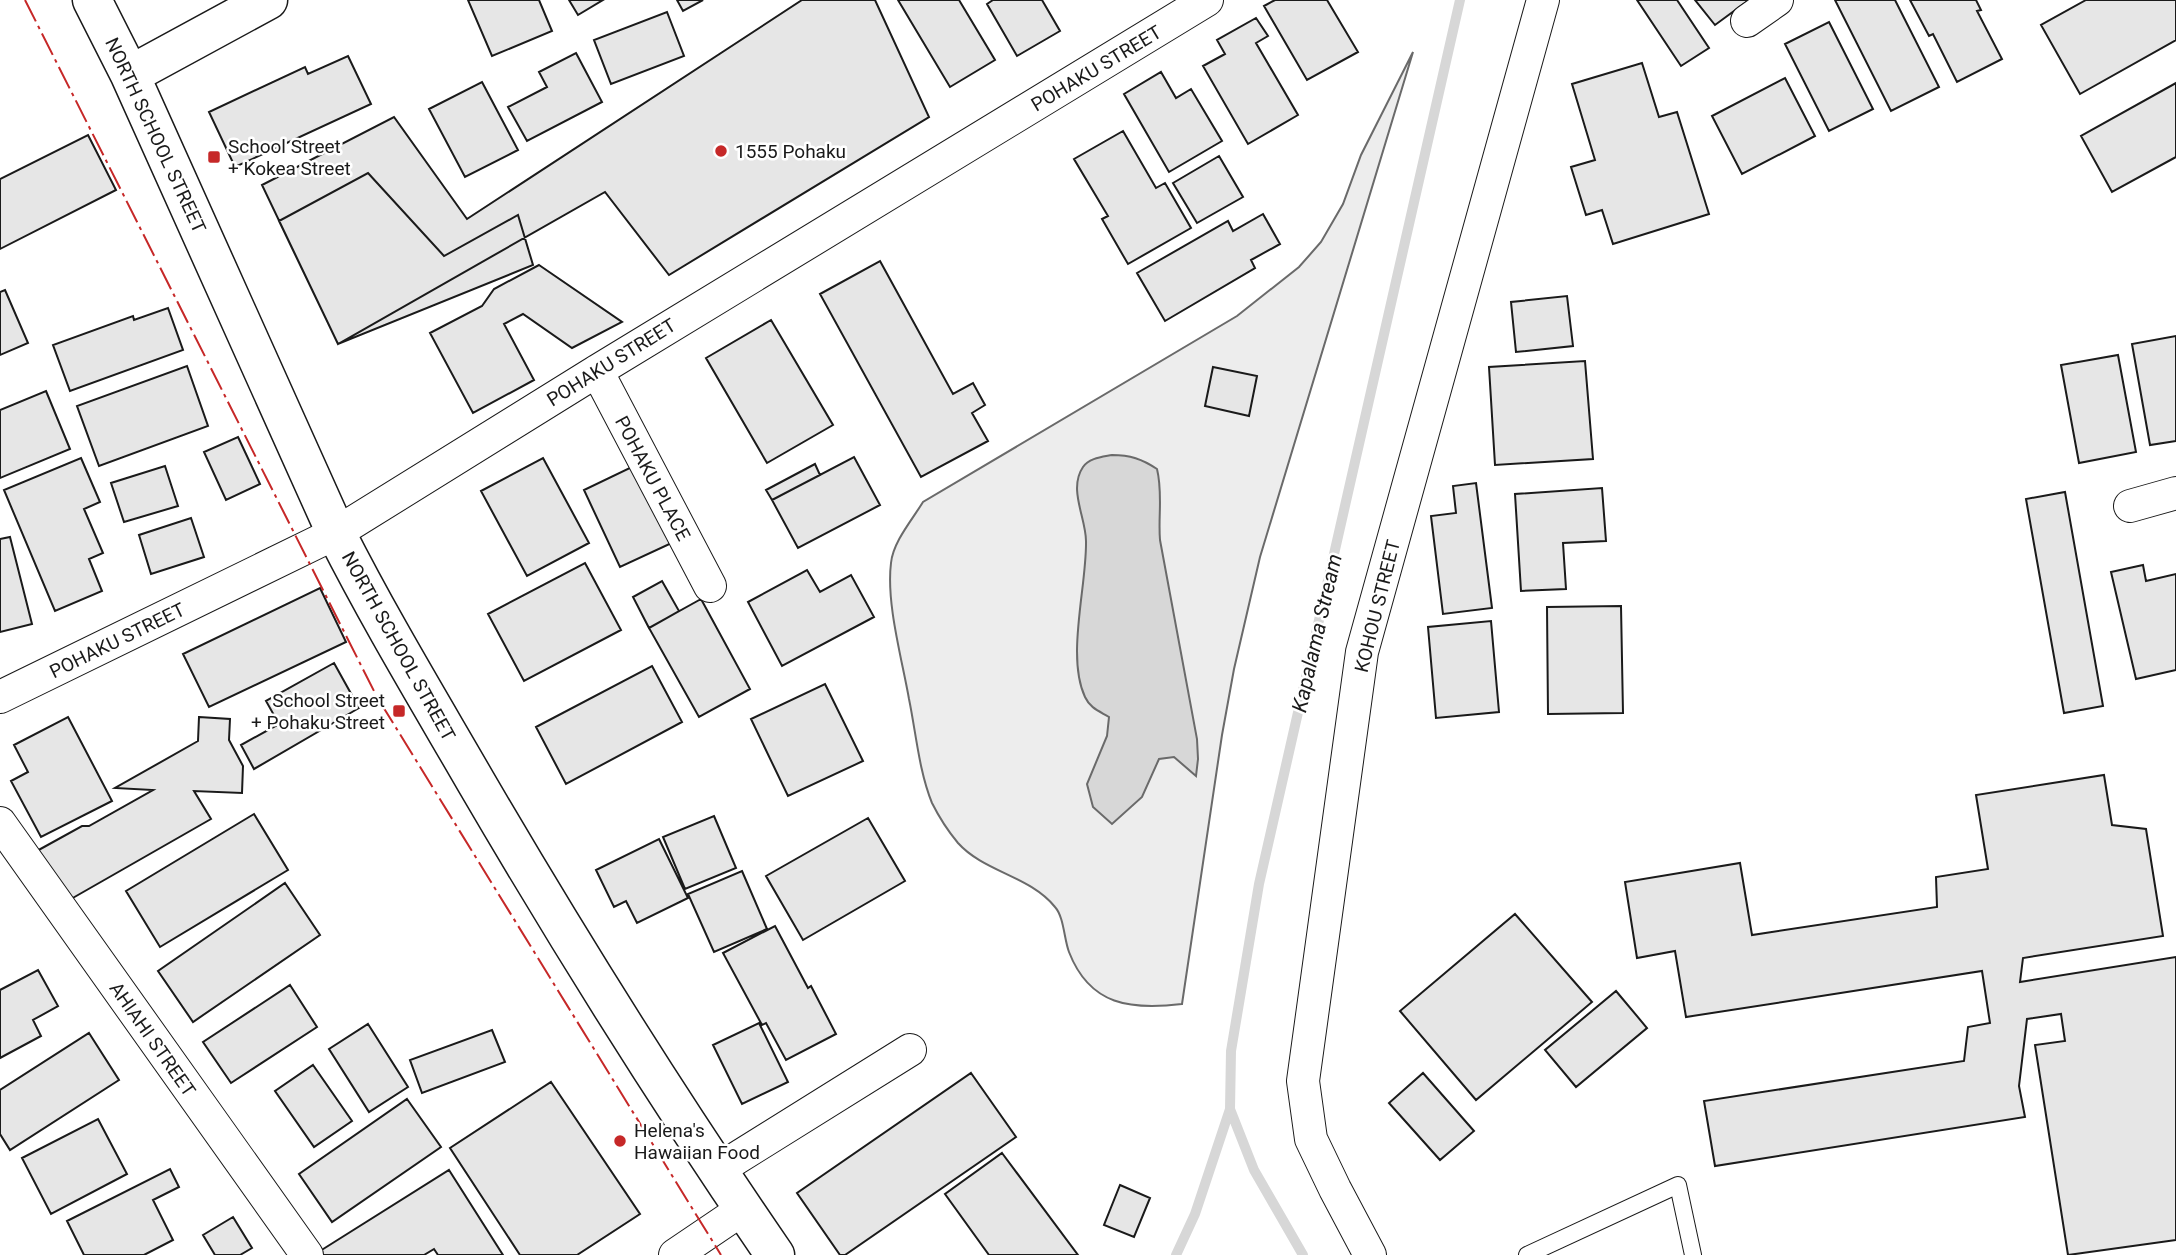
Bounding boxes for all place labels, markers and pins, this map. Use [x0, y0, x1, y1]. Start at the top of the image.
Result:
place label: School Street + Kokea Street [228, 135, 351, 180]
place label: 1555 Pohaku [735, 140, 846, 163]
marker: 1555 Pohaku [713, 143, 729, 159]
marker: School Street + Kokea Street [206, 149, 222, 165]
place label: School Street + Pohaku Street [251, 689, 385, 734]
marker: School Street + Pohaku Street [391, 703, 407, 719]
place label: Helena's Hawaiian Food [634, 1119, 760, 1164]
marker: Helena's Hawaiian Food [612, 1133, 628, 1149]

